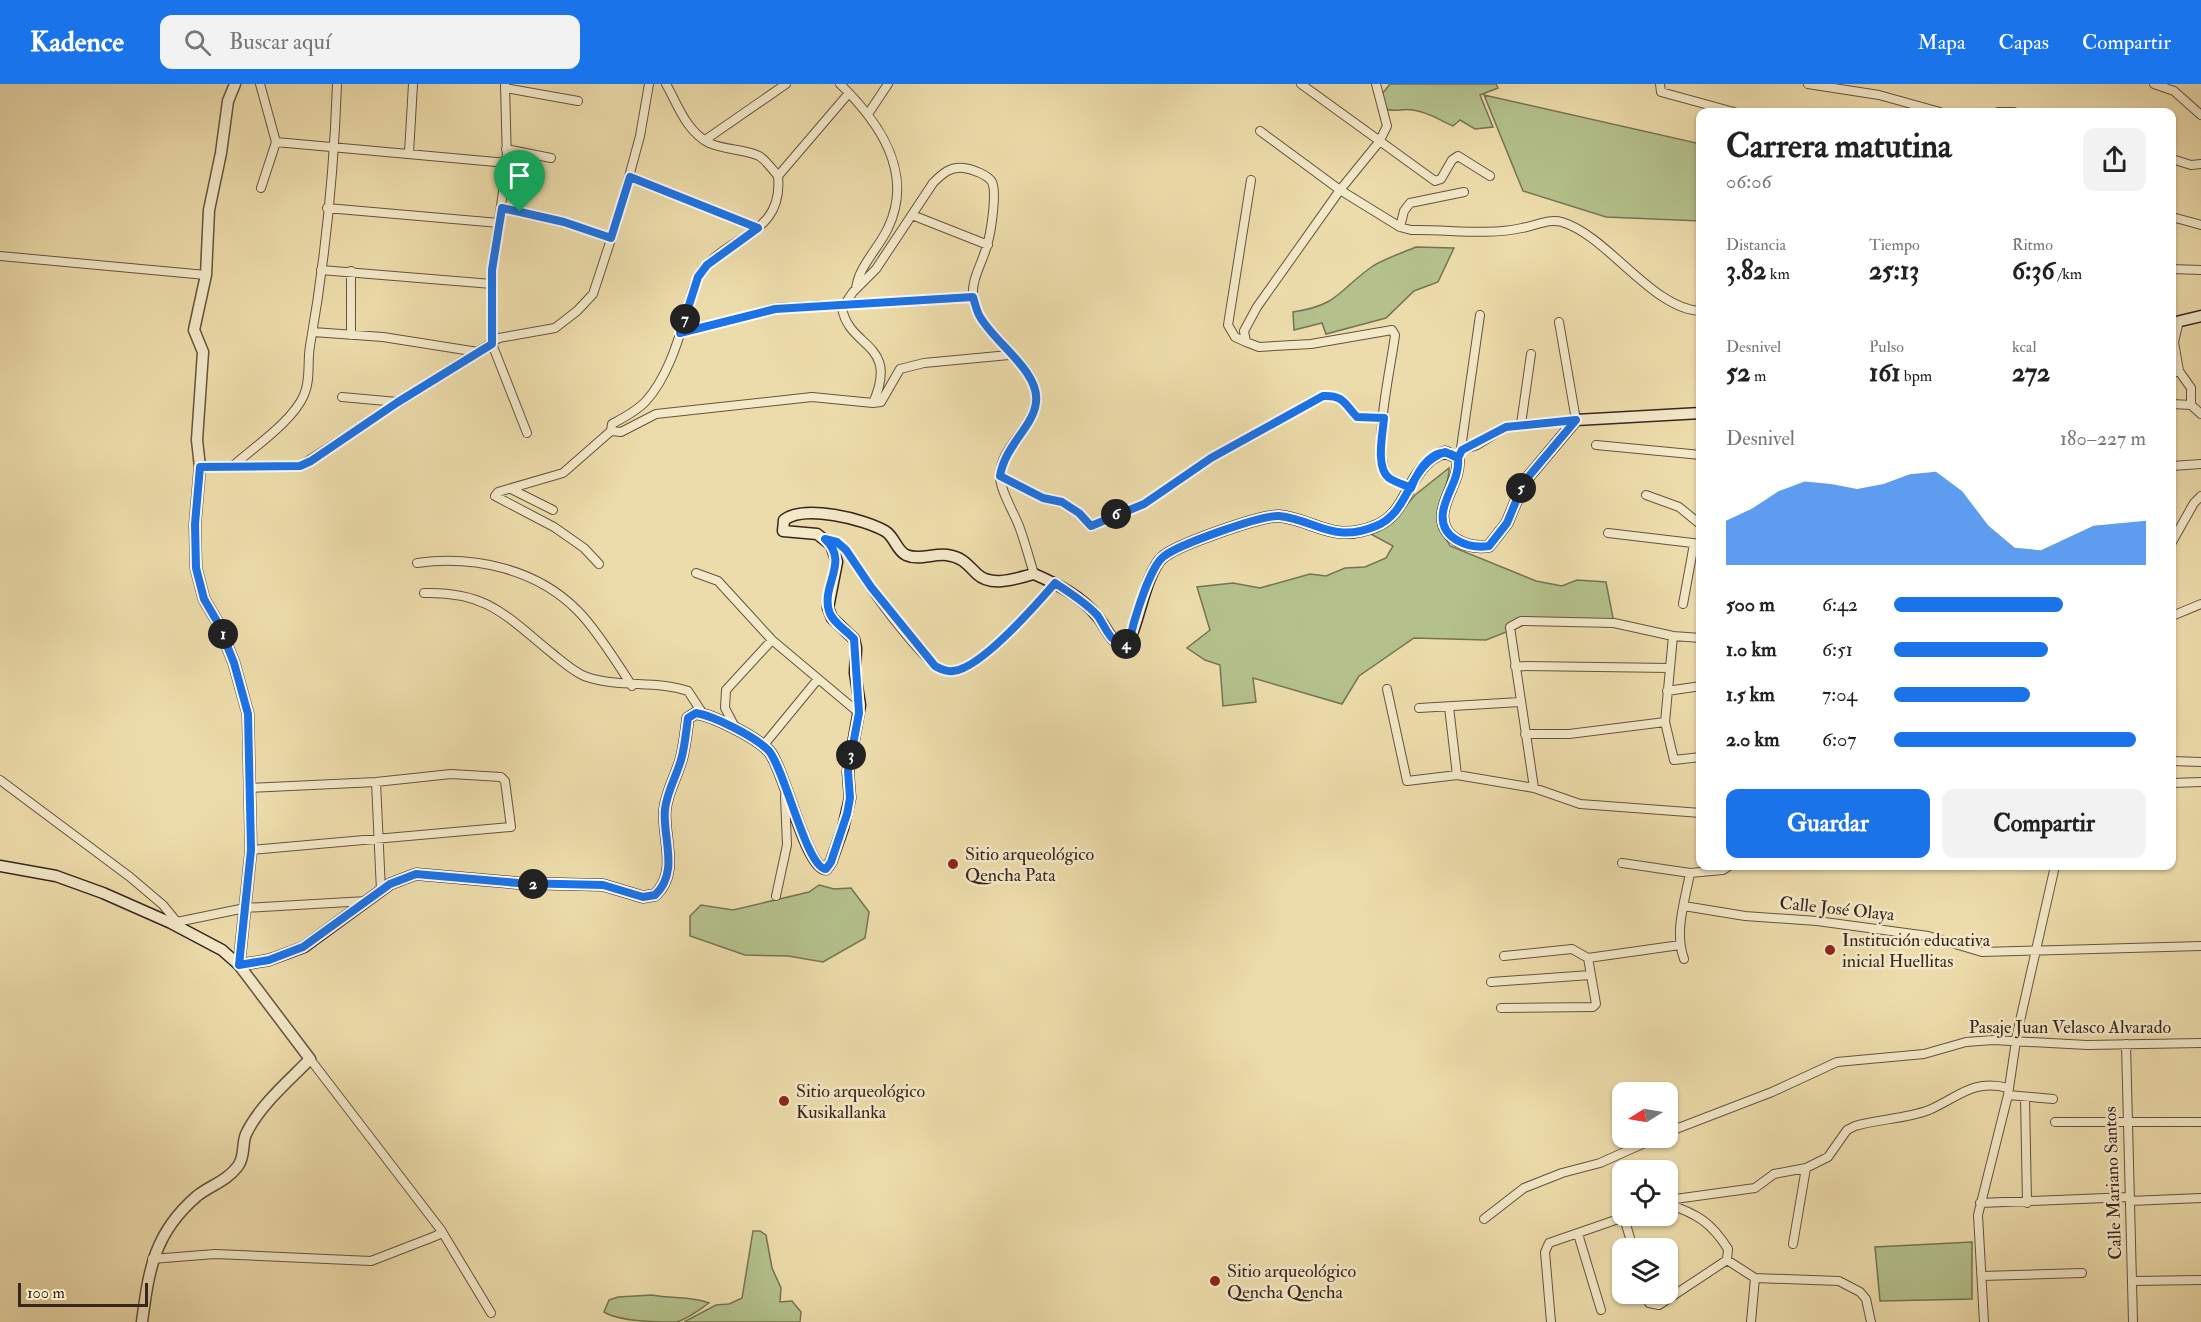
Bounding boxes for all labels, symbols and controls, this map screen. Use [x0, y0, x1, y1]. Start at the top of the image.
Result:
search box [160, 15, 580, 69]
text: Kadence [30, 25, 124, 60]
icon: search [181, 26, 214, 59]
text: Buscar aquí [229, 28, 331, 56]
text: Mapa [1918, 29, 1966, 56]
text: Capas [1999, 29, 2049, 56]
text: Compartir [2082, 29, 2171, 56]
text: Carrera matutina [1726, 126, 1952, 167]
button: share [2083, 128, 2146, 191]
pin [494, 150, 545, 212]
icon: arrive [503, 159, 536, 192]
text: 06:06 [1726, 169, 1772, 194]
text: Distancia [1726, 235, 1786, 255]
text: Tiempo [1869, 235, 1920, 255]
text: Ritmo [2012, 235, 2053, 255]
text: 3.82 [1726, 255, 1766, 287]
text: 25:13 [1869, 255, 1919, 287]
text: 6:36 [2012, 255, 2055, 287]
text: km [1766, 264, 1790, 284]
text: /km [2055, 264, 2082, 284]
pin: 7 [670, 304, 700, 334]
text: 7 [681, 309, 689, 329]
text: Desnivel [1726, 337, 1781, 357]
text: Pulso [1869, 337, 1904, 357]
text: kcal [2012, 337, 2037, 357]
text: 52 [1726, 357, 1751, 389]
text: 161 [1869, 357, 1900, 389]
text: 272 [2012, 357, 2050, 389]
text: m [1751, 366, 1766, 386]
text: bpm [1900, 366, 1932, 386]
text: Desnivel [1726, 426, 1795, 451]
text: 180–227 m [2060, 426, 2146, 451]
pin: 5 [1506, 473, 1536, 503]
text: 5 [1517, 478, 1525, 498]
pin: 6 [1101, 499, 1131, 529]
text: 6 [1112, 504, 1120, 524]
text: 500 m [1726, 592, 1775, 617]
text: 6:42 [1822, 592, 1858, 617]
pin: 1 [208, 619, 238, 649]
text: 1 [220, 624, 226, 644]
pin: 4 [1111, 629, 1141, 659]
text: 4 [1122, 634, 1130, 654]
text: 1.0 km [1726, 637, 1777, 662]
text: 6:51 [1822, 637, 1853, 662]
text: 1.5 km [1726, 682, 1775, 707]
text: 7:04 [1822, 682, 1857, 707]
text: 2.0 km [1726, 727, 1780, 752]
text: 6:07 [1822, 727, 1856, 752]
pin: 3 [836, 740, 866, 770]
text: 3 [848, 745, 854, 765]
button: Guardar [1726, 789, 1930, 858]
button: Compartir [1942, 789, 2146, 858]
place label: Sitio arqueológico Qencha Pata [965, 843, 1094, 887]
marker: Sitio arqueológico Qencha Pata [946, 857, 960, 871]
pin: 2 [518, 869, 548, 899]
text: 2 [529, 874, 537, 894]
street label: Calle José Olaya [1778, 892, 1896, 927]
place label: Institución educativa inicial Huellitas [1842, 929, 1991, 973]
marker: Institución educativa inicial Huellitas [1823, 943, 1837, 957]
street label: Pasaje Juan Velasco Alvarado [1969, 1016, 2172, 1039]
place label: Sitio arqueológico Kusikallanka [796, 1080, 925, 1124]
north arrow [1612, 1082, 1678, 1148]
map controls [1612, 1082, 1678, 1304]
marker: Sitio arqueológico Kusikallanka [777, 1094, 791, 1108]
street label: Calle Mariano Santos [2099, 1106, 2127, 1260]
button: locate [1612, 1160, 1678, 1226]
button: layers [1612, 1238, 1678, 1304]
place label: Sitio arqueológico Qencha Qencha [1227, 1260, 1356, 1304]
marker: Sitio arqueológico Qencha Qencha [1208, 1274, 1222, 1288]
scale bar [18, 1280, 148, 1308]
text: 100 m [27, 1283, 65, 1303]

